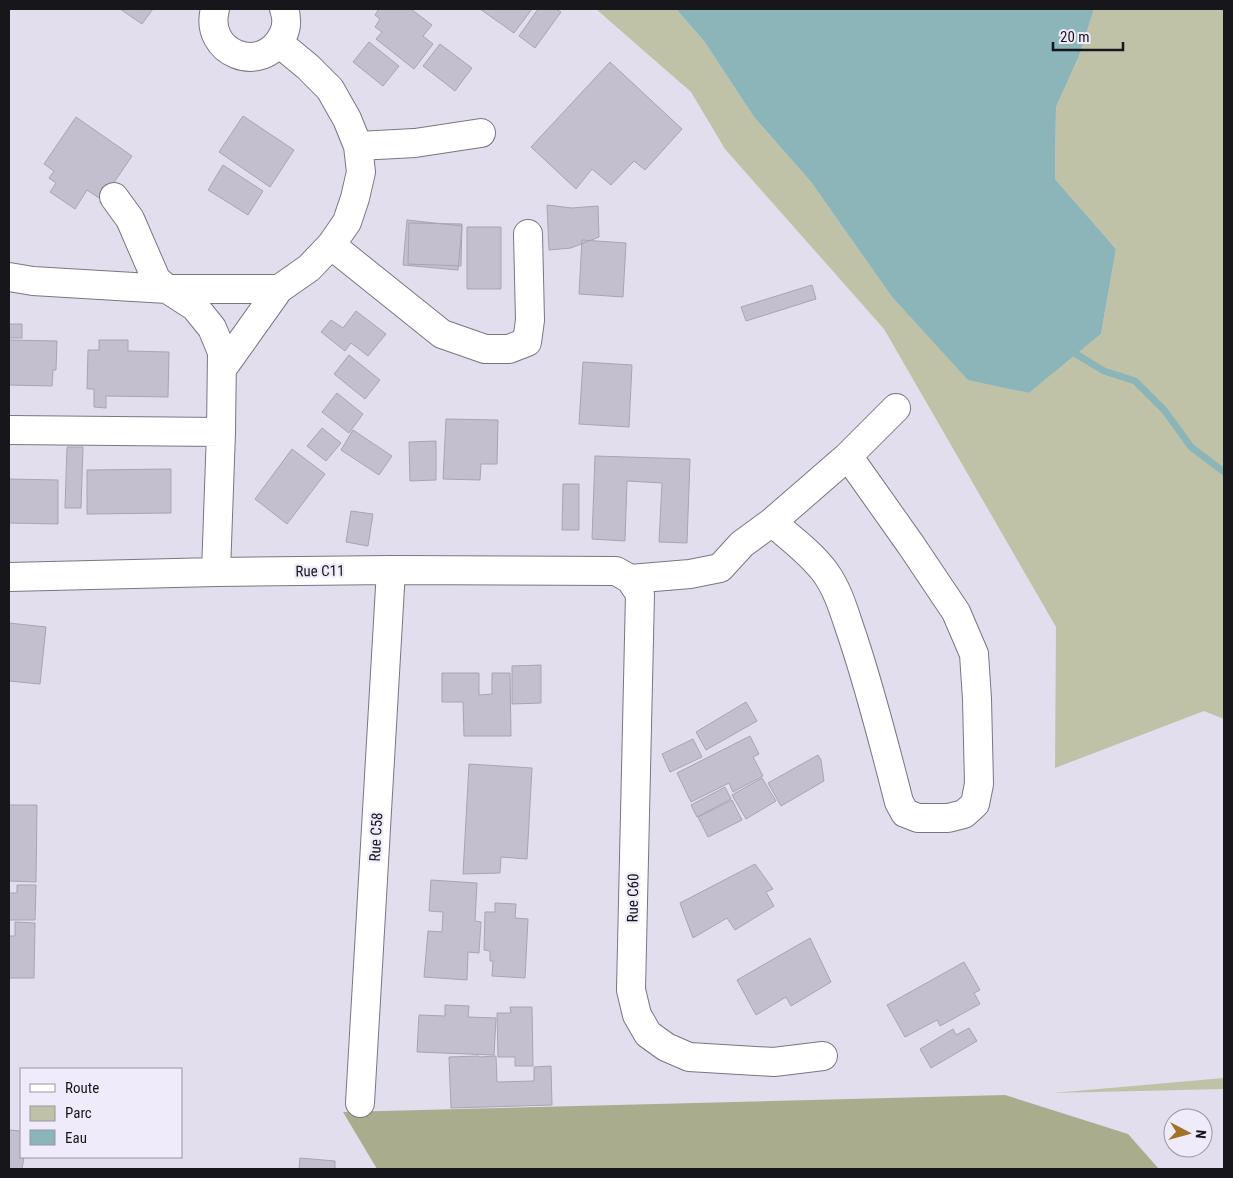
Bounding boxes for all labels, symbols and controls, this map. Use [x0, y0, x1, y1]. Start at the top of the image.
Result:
scale bar [1053, 20, 1123, 52]
text: 20 m [1060, 28, 1090, 46]
street label: Rue C11 [295, 562, 345, 580]
street label: Rue C58 [366, 812, 386, 862]
street label: Rue C60 [624, 873, 642, 923]
legend [20, 1068, 182, 1158]
text: Route [65, 1079, 99, 1097]
text: Parc [65, 1104, 92, 1122]
north arrow [1163, 1108, 1213, 1158]
text: Eau [65, 1129, 87, 1147]
text: N [1193, 1129, 1209, 1139]

